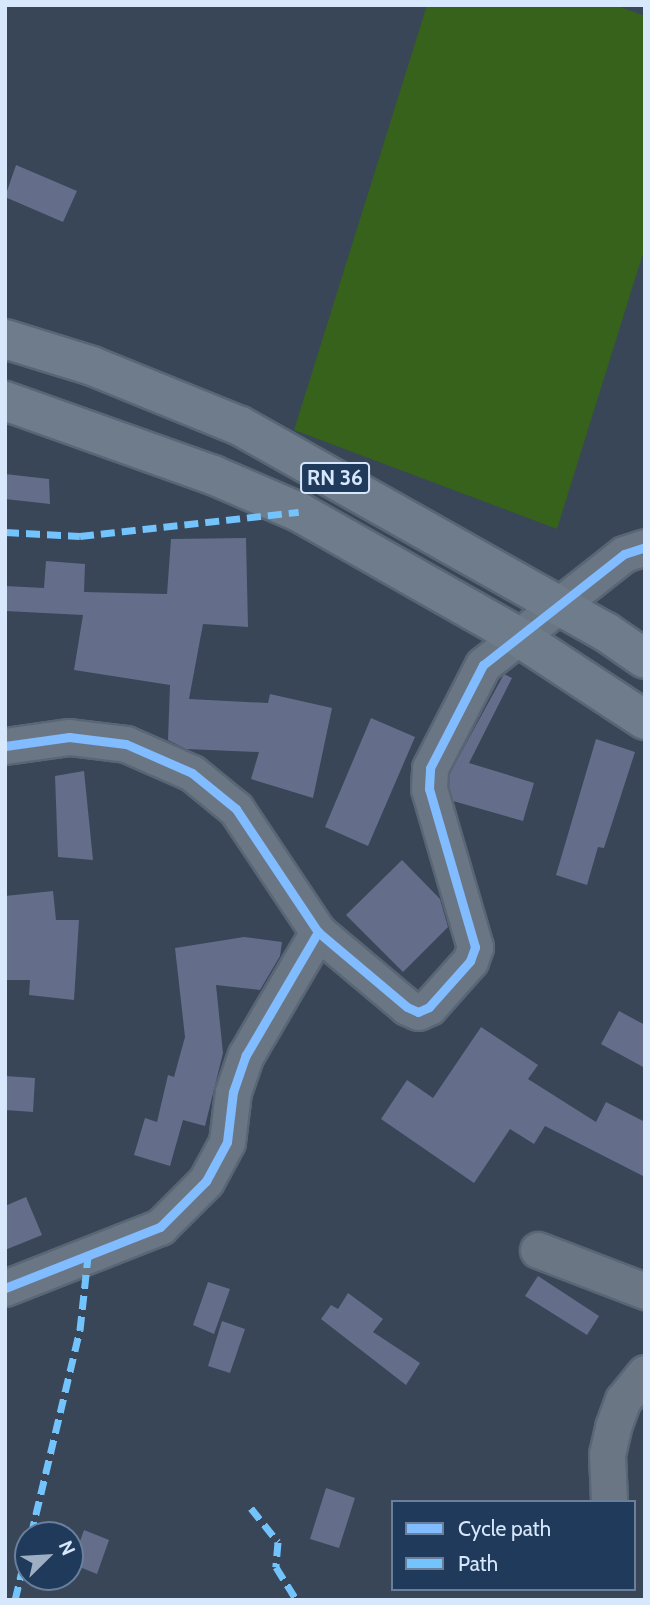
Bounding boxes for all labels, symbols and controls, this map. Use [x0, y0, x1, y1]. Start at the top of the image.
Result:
road number: RN 36 [300, 461, 370, 496]
legend [391, 1500, 636, 1591]
text: Cycle path [458, 1516, 551, 1541]
north arrow [14, 1521, 84, 1591]
text: N [54, 1537, 80, 1559]
text: Path [458, 1551, 498, 1576]

